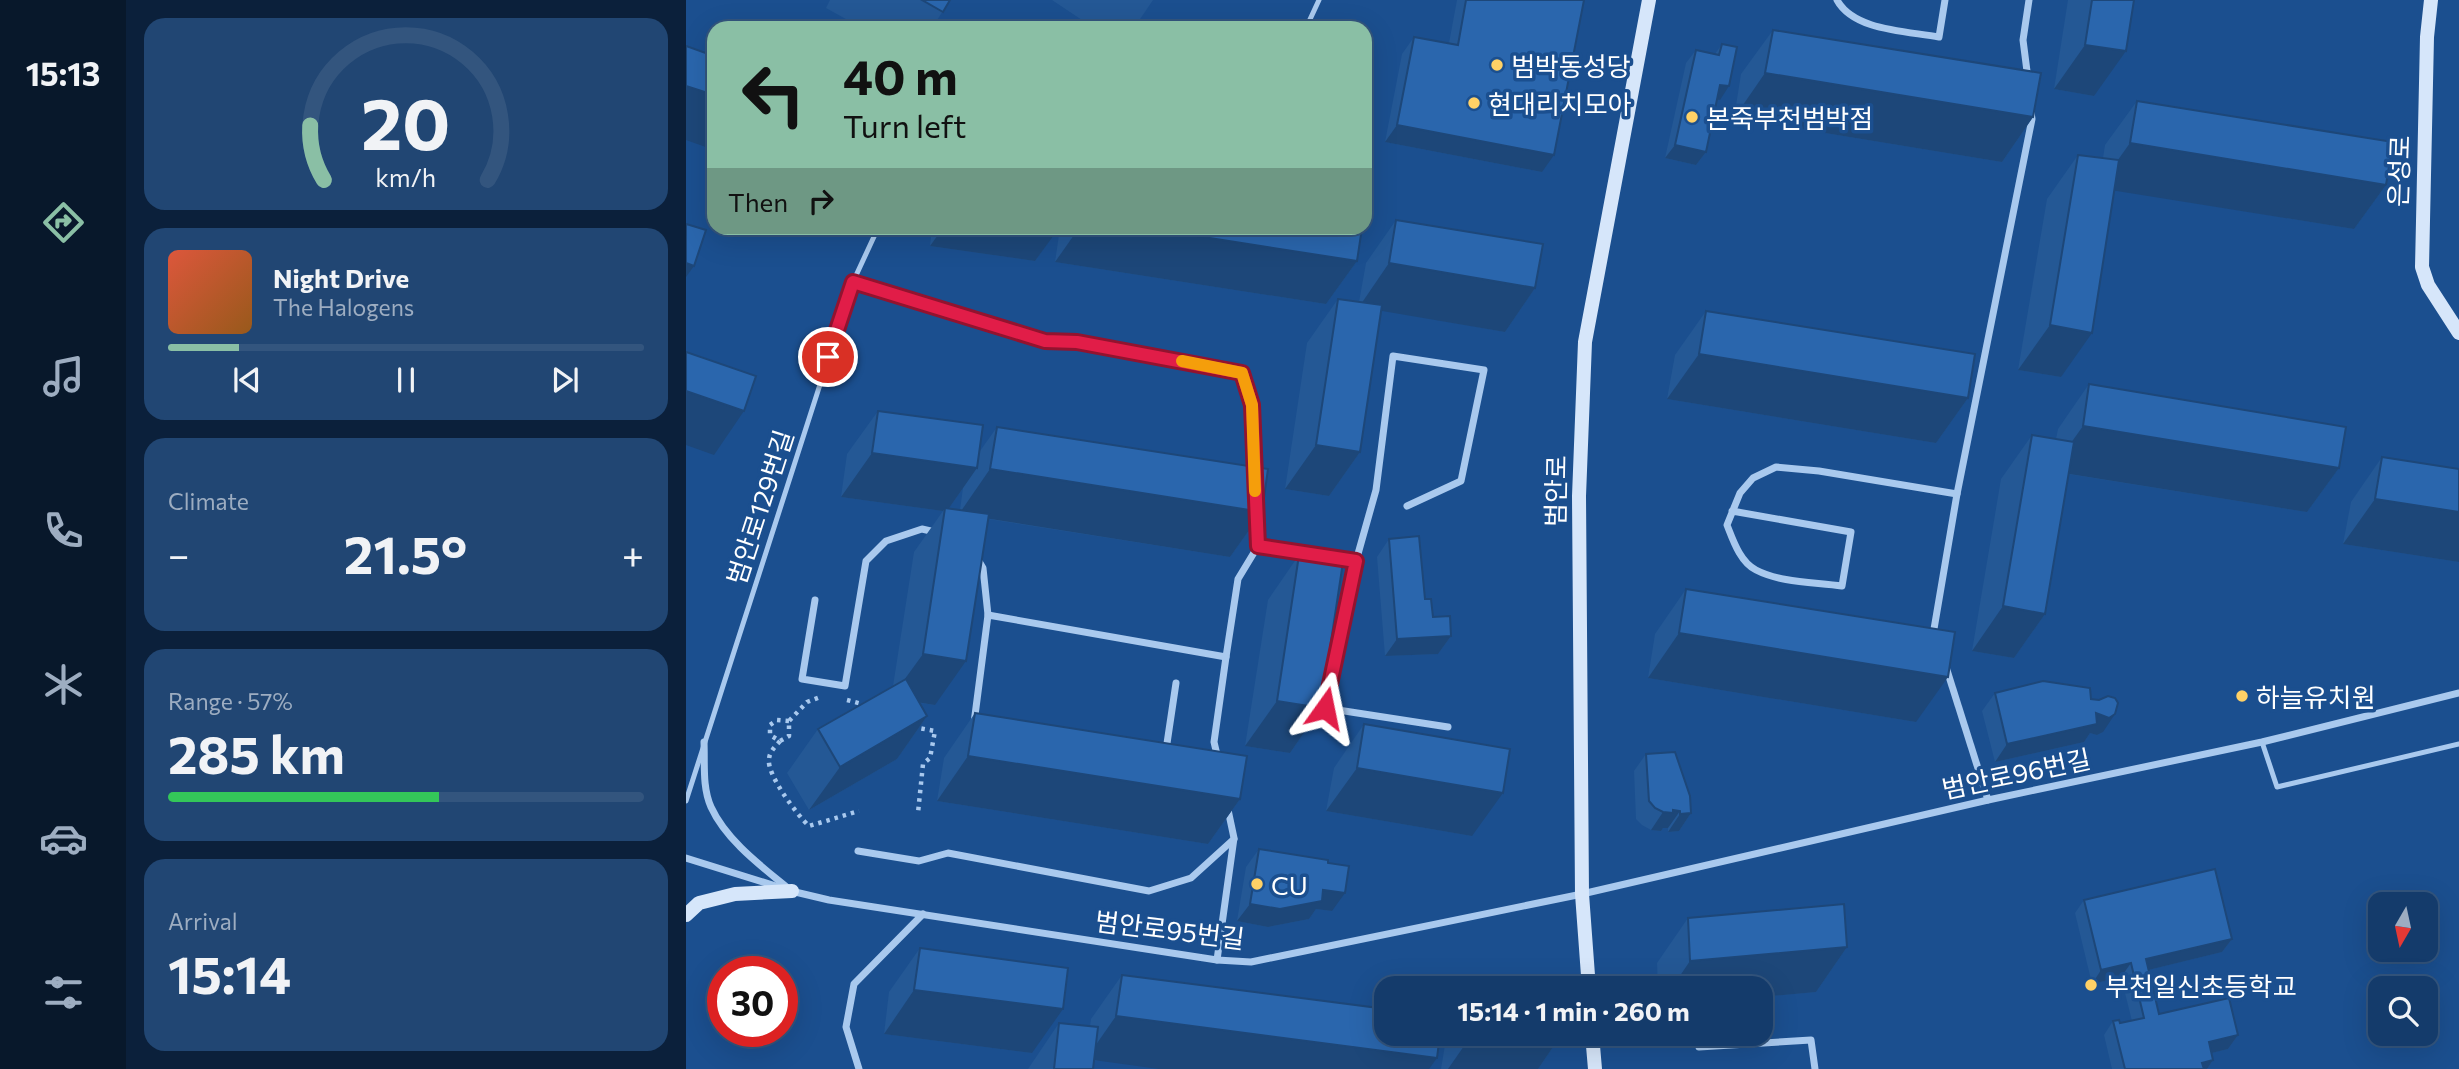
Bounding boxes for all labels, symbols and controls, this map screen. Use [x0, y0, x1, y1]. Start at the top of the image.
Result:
text: 40 m [843, 45, 958, 105]
icon: left [728, 49, 819, 140]
place label: 범박동성당 [1511, 50, 1631, 81]
text: 15:13 [26, 53, 100, 93]
marker: 범박동성당 [1489, 57, 1505, 73]
text: 20 [361, 76, 451, 165]
place label: 현대리치모아 [1488, 88, 1632, 119]
marker: 현대리치모아 [1466, 95, 1482, 111]
place label: 본죽부천범박점 [1706, 102, 1873, 133]
text: Turn left [843, 105, 967, 145]
marker: 본죽부천범박점 [1684, 109, 1700, 125]
street label: 은성로 [2381, 135, 2415, 207]
text: km/h [376, 162, 436, 192]
icon: right [802, 182, 840, 220]
text: Then [728, 186, 788, 217]
icon: directions [39, 198, 88, 247]
text: Night Drive [273, 262, 409, 293]
text: The Halogens [273, 293, 414, 321]
pin [798, 327, 858, 387]
icon: arrive [809, 338, 847, 376]
icon: music [39, 352, 88, 401]
icon: previous [228, 361, 266, 399]
icon: pause [387, 361, 425, 399]
icon: next [546, 361, 584, 399]
street label: 범안로129번길 [719, 426, 799, 588]
street label: 범안로 [1539, 455, 1571, 527]
text: Climate [168, 487, 249, 515]
icon: phone [39, 506, 88, 555]
text: 21.5° [344, 521, 467, 585]
text: − [168, 530, 190, 577]
text: + [622, 530, 644, 577]
icon: climate [39, 660, 88, 709]
position arrow [1288, 671, 1362, 745]
place label: 하늘유치원 [2256, 681, 2376, 712]
text: Range · 57% [168, 687, 293, 715]
marker: 하늘유치원 [2234, 688, 2250, 704]
text: 285 km [168, 721, 345, 785]
street label: 범안로96번길 [1939, 742, 2093, 804]
icon: car [39, 814, 88, 863]
place label: CU [1271, 869, 1308, 900]
marker: CU [1249, 876, 1265, 892]
north arrow [2368, 892, 2438, 962]
map controls [2368, 892, 2438, 1046]
street label: 범안로95번길 [1094, 904, 1246, 954]
text: Arrival [168, 907, 238, 935]
text: 15:14 [168, 941, 291, 1005]
speed limit sign: 30 [707, 956, 798, 1047]
icon: filters [39, 968, 88, 1017]
place label: 부천일신초등학교 [2105, 970, 2296, 1001]
button: search [2368, 976, 2438, 1046]
marker: 부천일신초등학교 [2083, 977, 2099, 993]
text: 15:14 · 1 min · 260 m [1457, 995, 1690, 1026]

